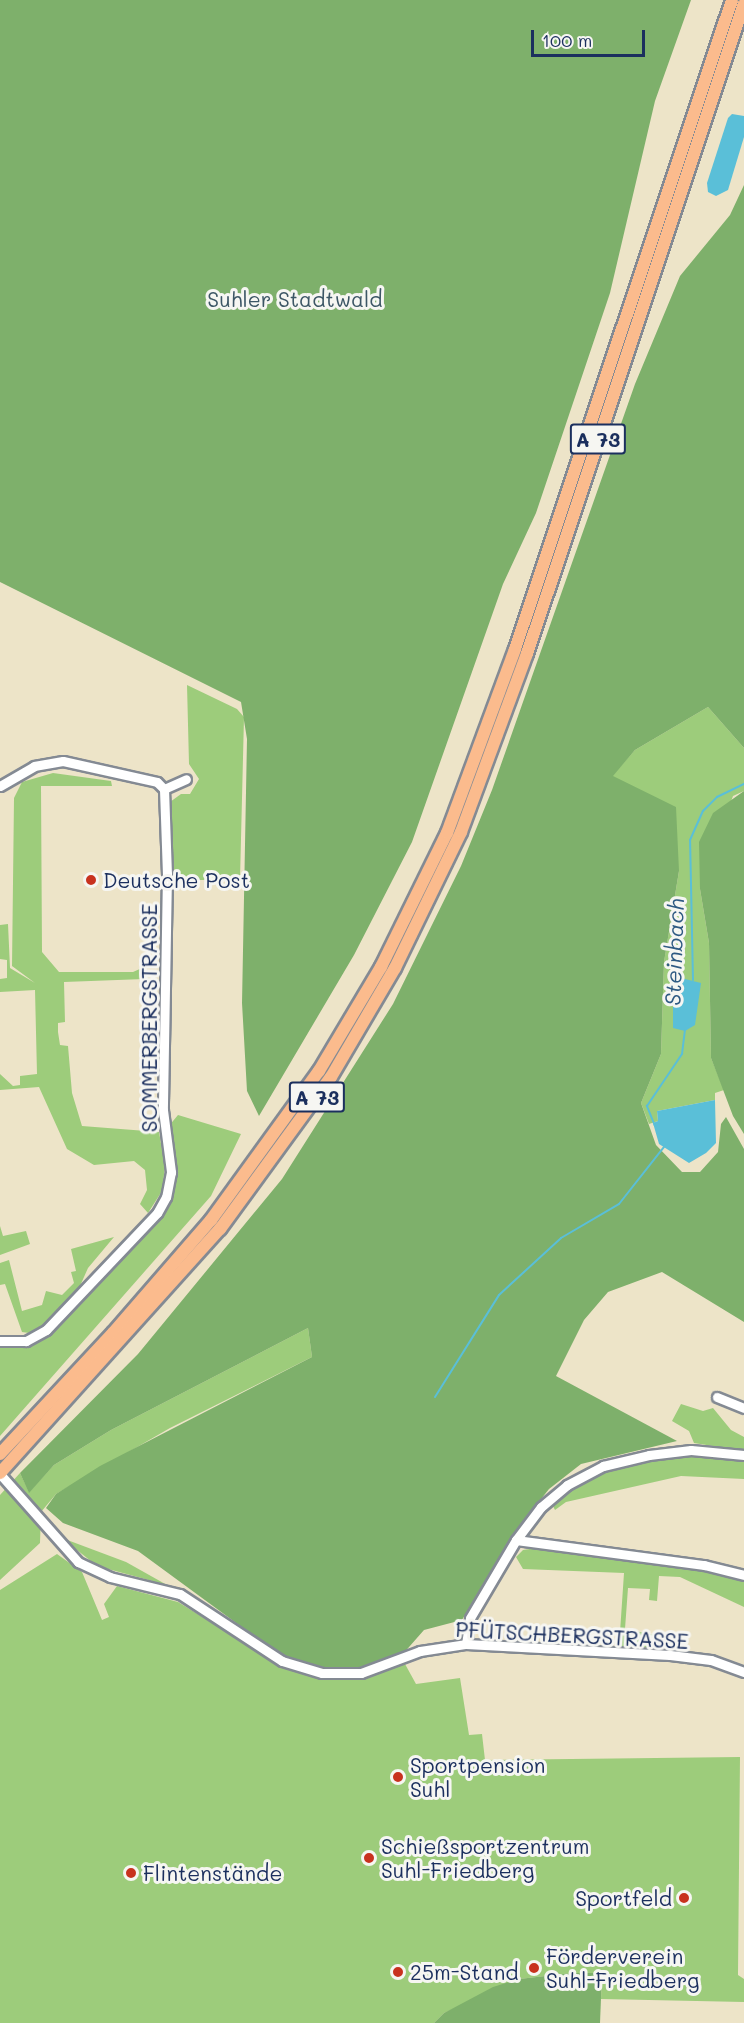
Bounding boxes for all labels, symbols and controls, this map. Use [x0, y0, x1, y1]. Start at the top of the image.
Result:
scale bar [534, 18, 648, 56]
text: 100 m [542, 28, 592, 52]
park label: Suhler Stadtwald [207, 286, 383, 312]
road number: A 73 [570, 422, 626, 456]
place label: Deutsche Post [103, 867, 250, 893]
marker: Deutsche Post [84, 873, 98, 887]
water label: Steinbach [659, 898, 689, 1006]
street label: SOMMERBERGSTRASSE [136, 904, 162, 1132]
road number: A 73 [288, 1080, 346, 1114]
street label: PFÜTSCHBERGSTRASSE [455, 1616, 689, 1654]
place label: Sportpension Suhl [410, 1752, 545, 1802]
marker: Sportpension Suhl [391, 1770, 405, 1784]
place label: Schießsportzentrum Suhl-Friedberg [381, 1833, 589, 1883]
marker: Schießsportzentrum Suhl-Friedberg [362, 1851, 376, 1865]
place label: Flintenstände [143, 1860, 282, 1886]
marker: Flintenstände [124, 1866, 138, 1880]
place label: Sportfeld [575, 1885, 672, 1911]
marker: Sportfeld [677, 1891, 691, 1905]
place label: Förderverein Suhl-Friedberg [546, 1943, 699, 1993]
place label: 25m-Stand [410, 1959, 519, 1985]
marker: Förderverein Suhl-Friedberg [527, 1961, 541, 1975]
marker: 25m-Stand [391, 1965, 405, 1979]

